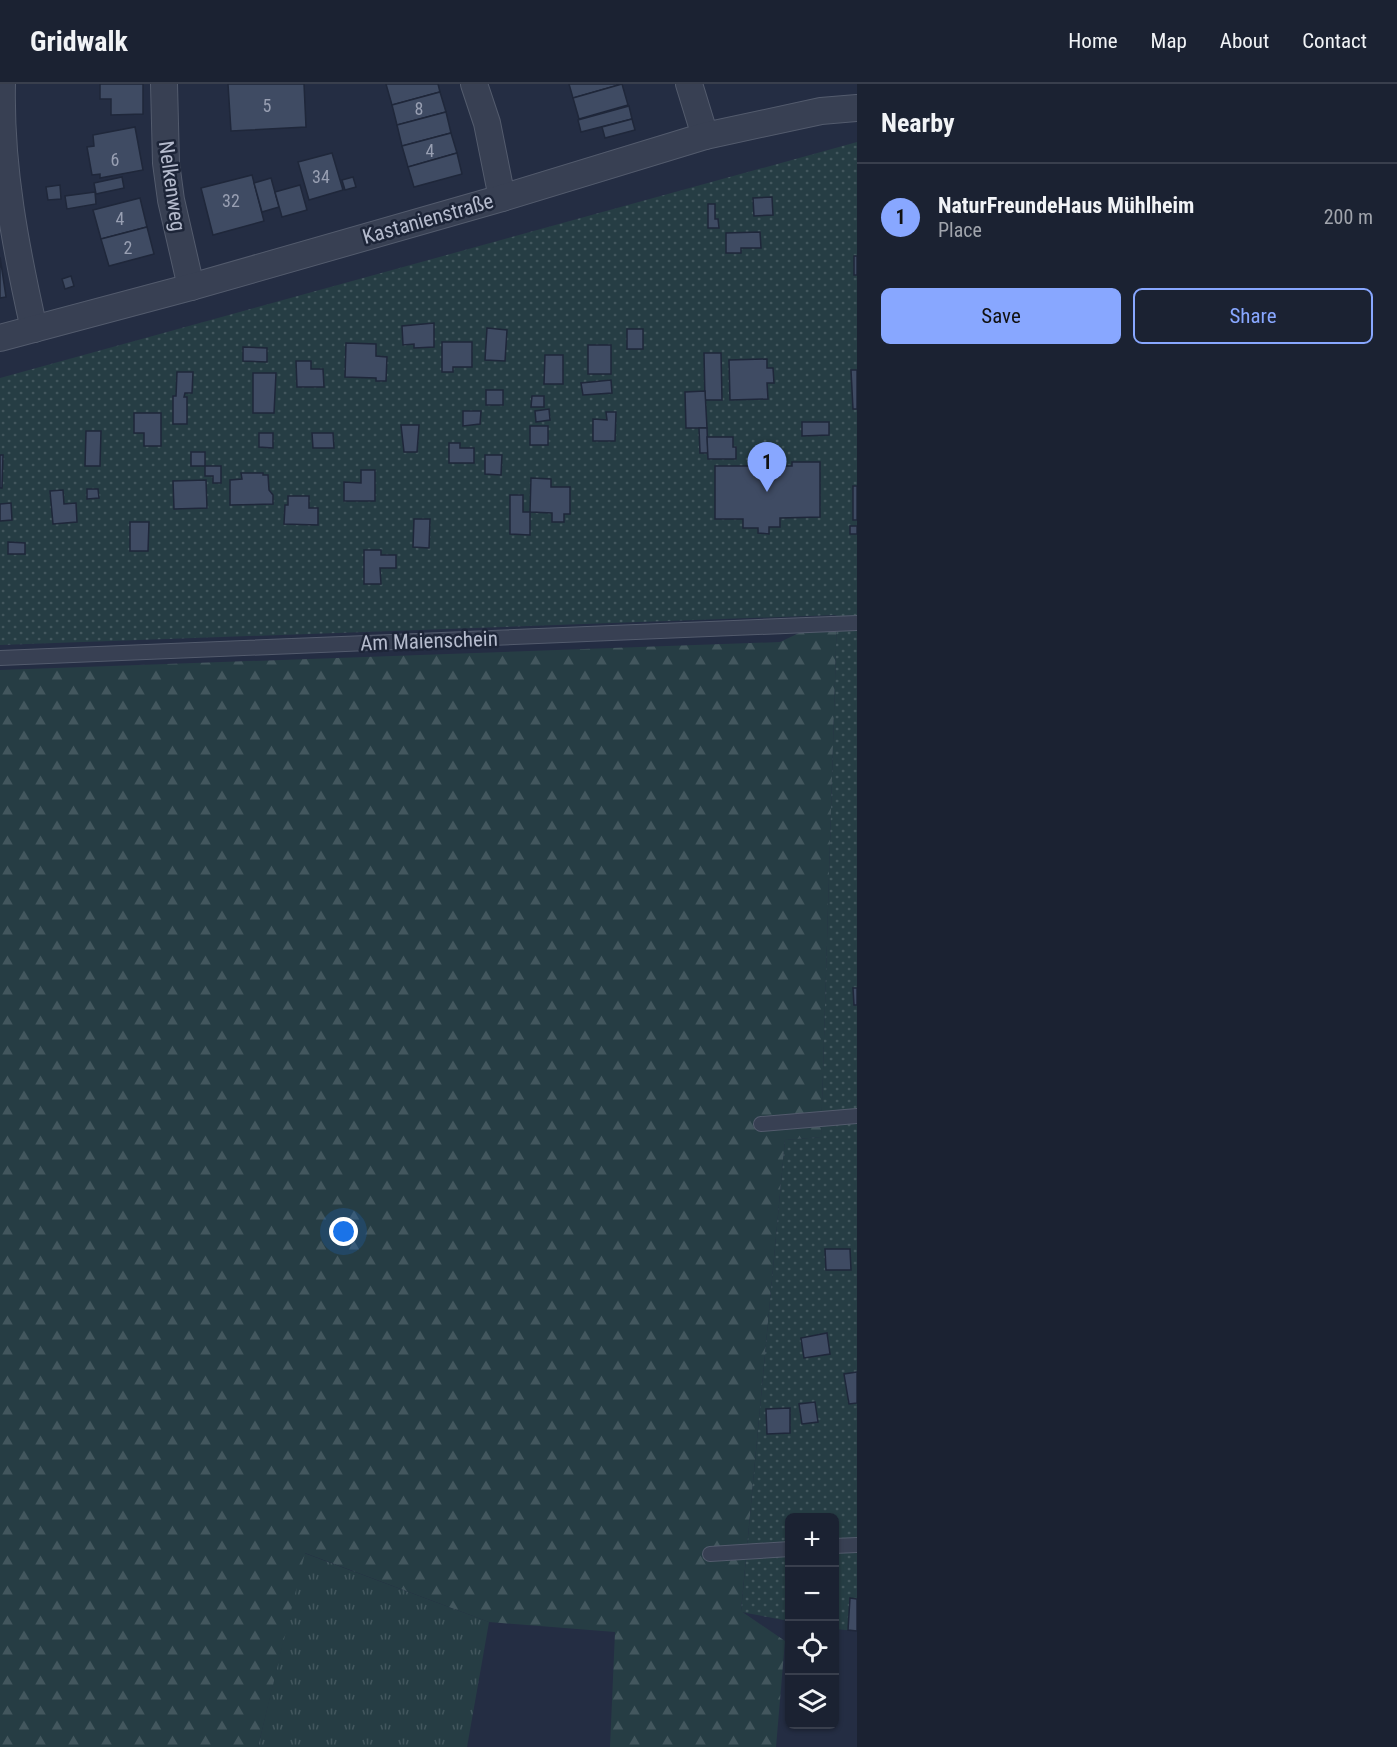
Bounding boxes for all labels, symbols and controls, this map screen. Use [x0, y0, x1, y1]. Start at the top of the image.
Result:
text: Gridwalk [30, 25, 128, 58]
text: Home [1068, 29, 1118, 53]
text: Map [1151, 29, 1187, 53]
text: About [1220, 29, 1269, 53]
text: Contact [1302, 29, 1367, 53]
house number: 5 [263, 95, 272, 116]
house number: 8 [415, 98, 423, 119]
text: Nearby [881, 108, 955, 138]
street label: Nelkenweg [154, 139, 190, 233]
house number: 4 [426, 140, 435, 161]
house number: 6 [111, 149, 119, 170]
house number: 34 [312, 166, 330, 187]
street label: Kastanienstraße [360, 189, 496, 249]
house number: 32 [222, 190, 240, 211]
text: NaturFreundeHaus Mühlheim [938, 193, 1194, 218]
text: 1 [895, 205, 906, 229]
text: 200 m [1324, 205, 1373, 229]
house number: 4 [116, 208, 125, 229]
text: Place [938, 218, 982, 242]
house number: 2 [124, 237, 133, 258]
button: Save [881, 288, 1121, 344]
button: Share [1133, 288, 1373, 344]
pin: 1 [748, 442, 786, 492]
street label: Am Maienschein [360, 627, 498, 655]
your location [329, 1217, 358, 1246]
map controls [785, 1513, 839, 1729]
button: + [785, 1513, 839, 1567]
button: − [785, 1567, 839, 1621]
button: locate [785, 1621, 839, 1675]
button: layers [785, 1675, 839, 1729]

